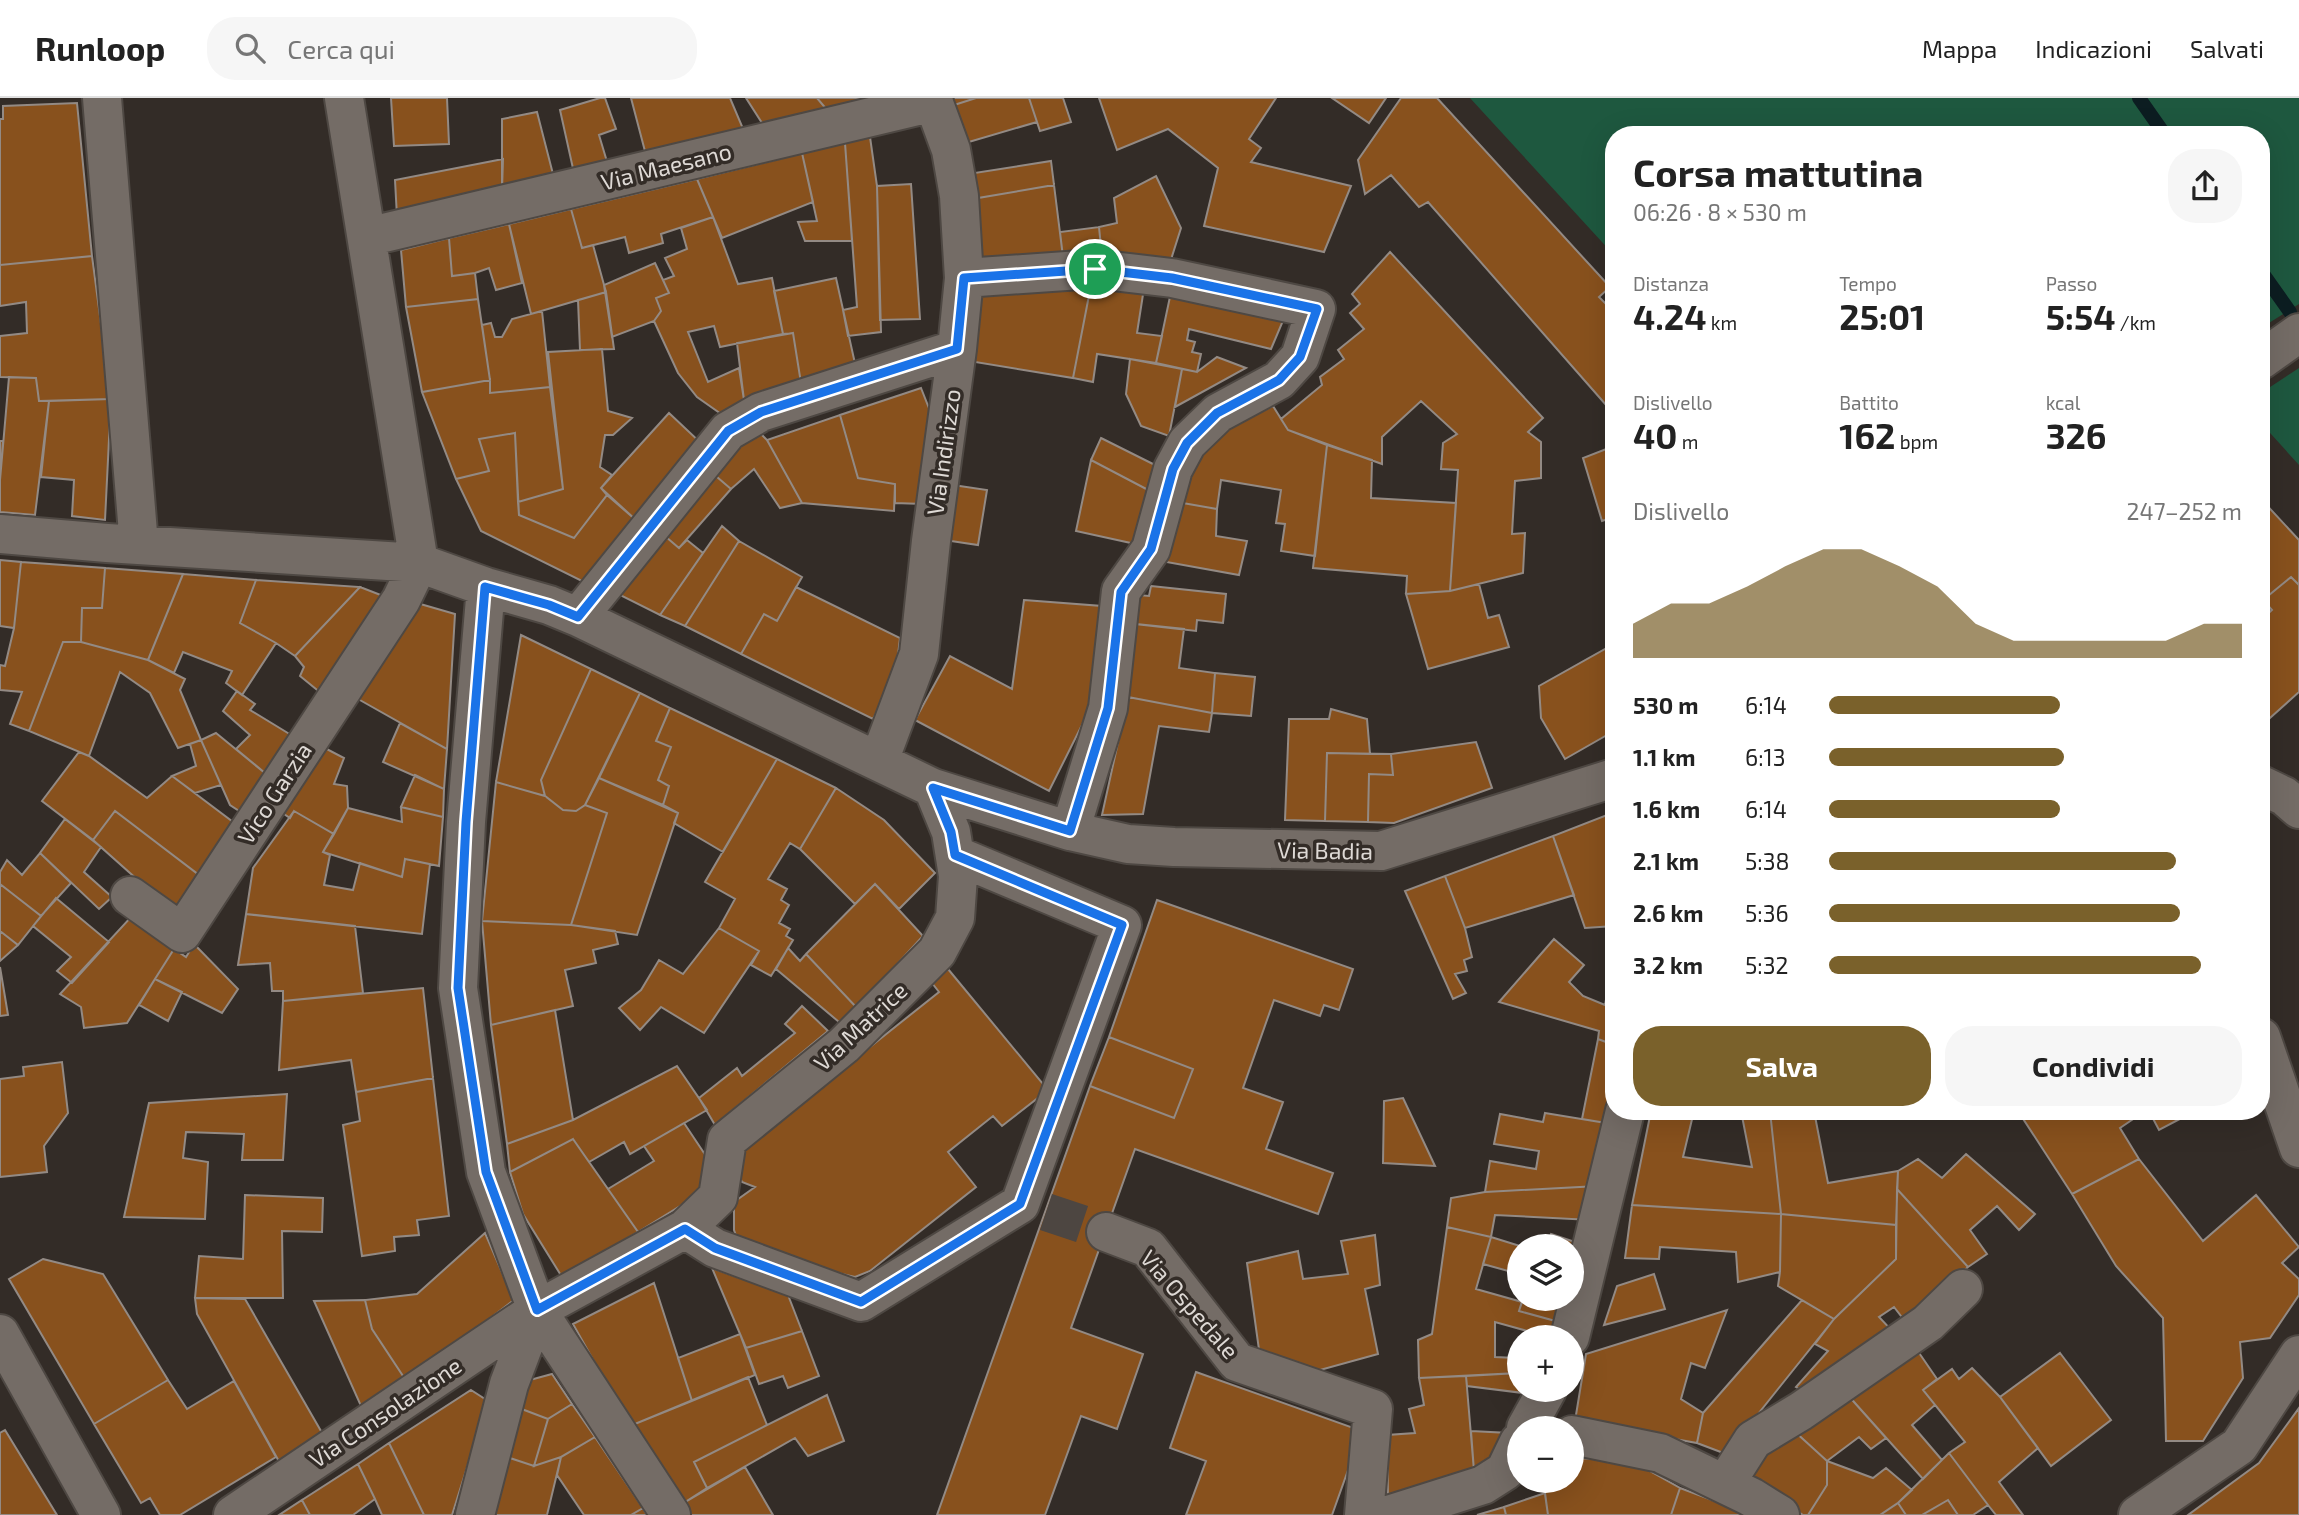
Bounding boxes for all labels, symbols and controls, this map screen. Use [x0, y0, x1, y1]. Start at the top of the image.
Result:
search box [207, 17, 697, 80]
text: Runloop [35, 28, 165, 68]
icon: search [231, 29, 269, 67]
text: Cerca qui [287, 33, 395, 64]
text: Mappa [1922, 34, 1997, 63]
text: Indicazioni [2035, 34, 2152, 63]
text: Salvati [2190, 34, 2264, 63]
street label: Via Maesano [598, 136, 734, 196]
text: Corsa mattutina [1633, 149, 1923, 195]
button: share [2168, 149, 2242, 223]
text: 06:26 · 8 × 530 m [1633, 198, 1807, 226]
pin [1065, 239, 1125, 299]
icon: arrive [1076, 250, 1114, 288]
text: Distanza [1633, 272, 1709, 295]
text: Tempo [1839, 272, 1897, 295]
text: Passo [2046, 272, 2097, 295]
text: 4.24 [1633, 295, 1706, 337]
text: 25:01 [1839, 295, 1925, 337]
text: 5:54 [2046, 295, 2116, 337]
text: km [1706, 311, 1737, 334]
text: /km [2116, 311, 2156, 334]
street label: Via Indirizzo [920, 387, 966, 517]
text: Dislivello [1633, 391, 1713, 414]
text: Battito [1839, 391, 1899, 414]
text: kcal [2046, 391, 2080, 414]
text: 40 [1633, 414, 1677, 456]
text: 162 [1839, 414, 1895, 456]
text: 326 [2046, 414, 2107, 456]
text: m [1677, 430, 1698, 453]
text: bpm [1895, 430, 1938, 453]
text: Dislivello [1633, 497, 1729, 525]
text: 247–252 m [2127, 497, 2242, 525]
text: 530 m [1633, 691, 1698, 719]
text: 6:14 [1745, 691, 1787, 719]
street label: Vico Garzia [231, 737, 317, 849]
text: 1.1 km [1633, 743, 1696, 771]
text: 6:13 [1745, 743, 1786, 771]
text: 1.6 km [1633, 795, 1700, 823]
text: 6:14 [1745, 795, 1787, 823]
street label: Via Badia [1277, 835, 1373, 865]
text: 2.1 km [1633, 847, 1699, 875]
text: 5:38 [1745, 847, 1790, 875]
text: 2.6 km [1633, 899, 1704, 927]
text: 5:36 [1745, 899, 1789, 927]
text: 3.2 km [1633, 951, 1703, 979]
text: 5:32 [1745, 951, 1788, 979]
street label: Via Matrice [808, 976, 912, 1076]
button: Salva [1633, 1026, 1931, 1106]
button: Condividi [1945, 1026, 2242, 1106]
map controls [1507, 1234, 1584, 1493]
button: layers [1507, 1234, 1584, 1311]
street label: Via Ospedale [1135, 1244, 1245, 1364]
button: + [1507, 1325, 1584, 1402]
street label: Via Consolazione [304, 1351, 466, 1473]
button: − [1507, 1416, 1584, 1493]

